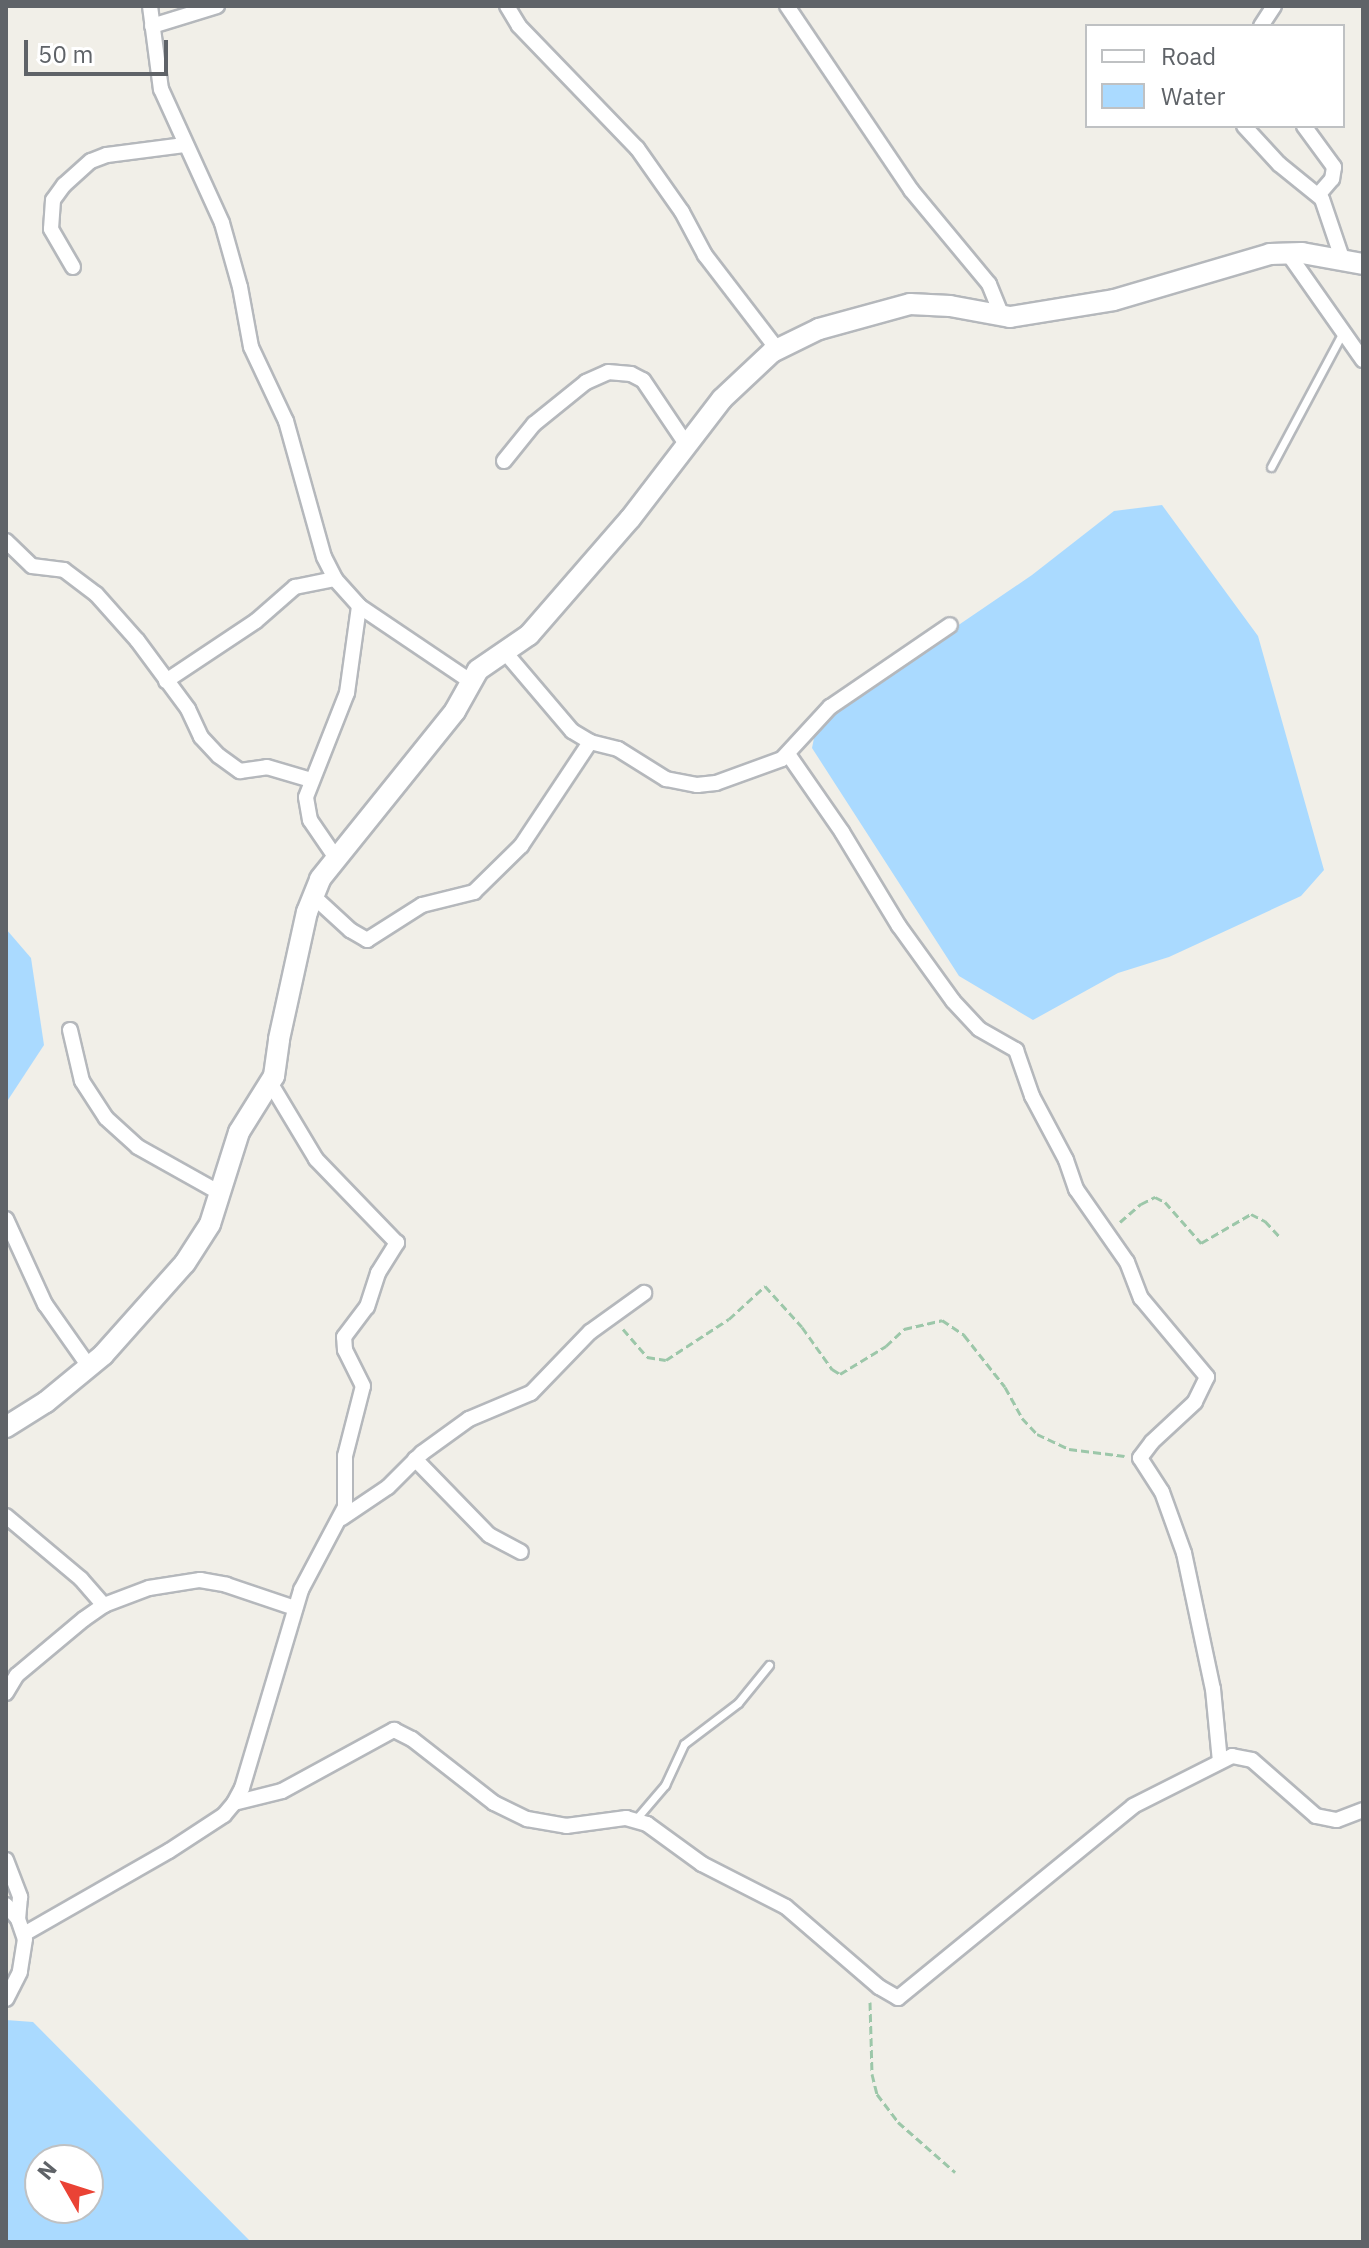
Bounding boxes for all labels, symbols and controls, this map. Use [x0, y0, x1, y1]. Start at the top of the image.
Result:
scale bar [28, 24, 172, 74]
legend [1085, 24, 1345, 128]
text: 50 m [38, 38, 93, 70]
text: Road [1161, 40, 1216, 72]
text: Water [1161, 80, 1225, 112]
north arrow [24, 2144, 104, 2224]
text: N [30, 2155, 63, 2185]

